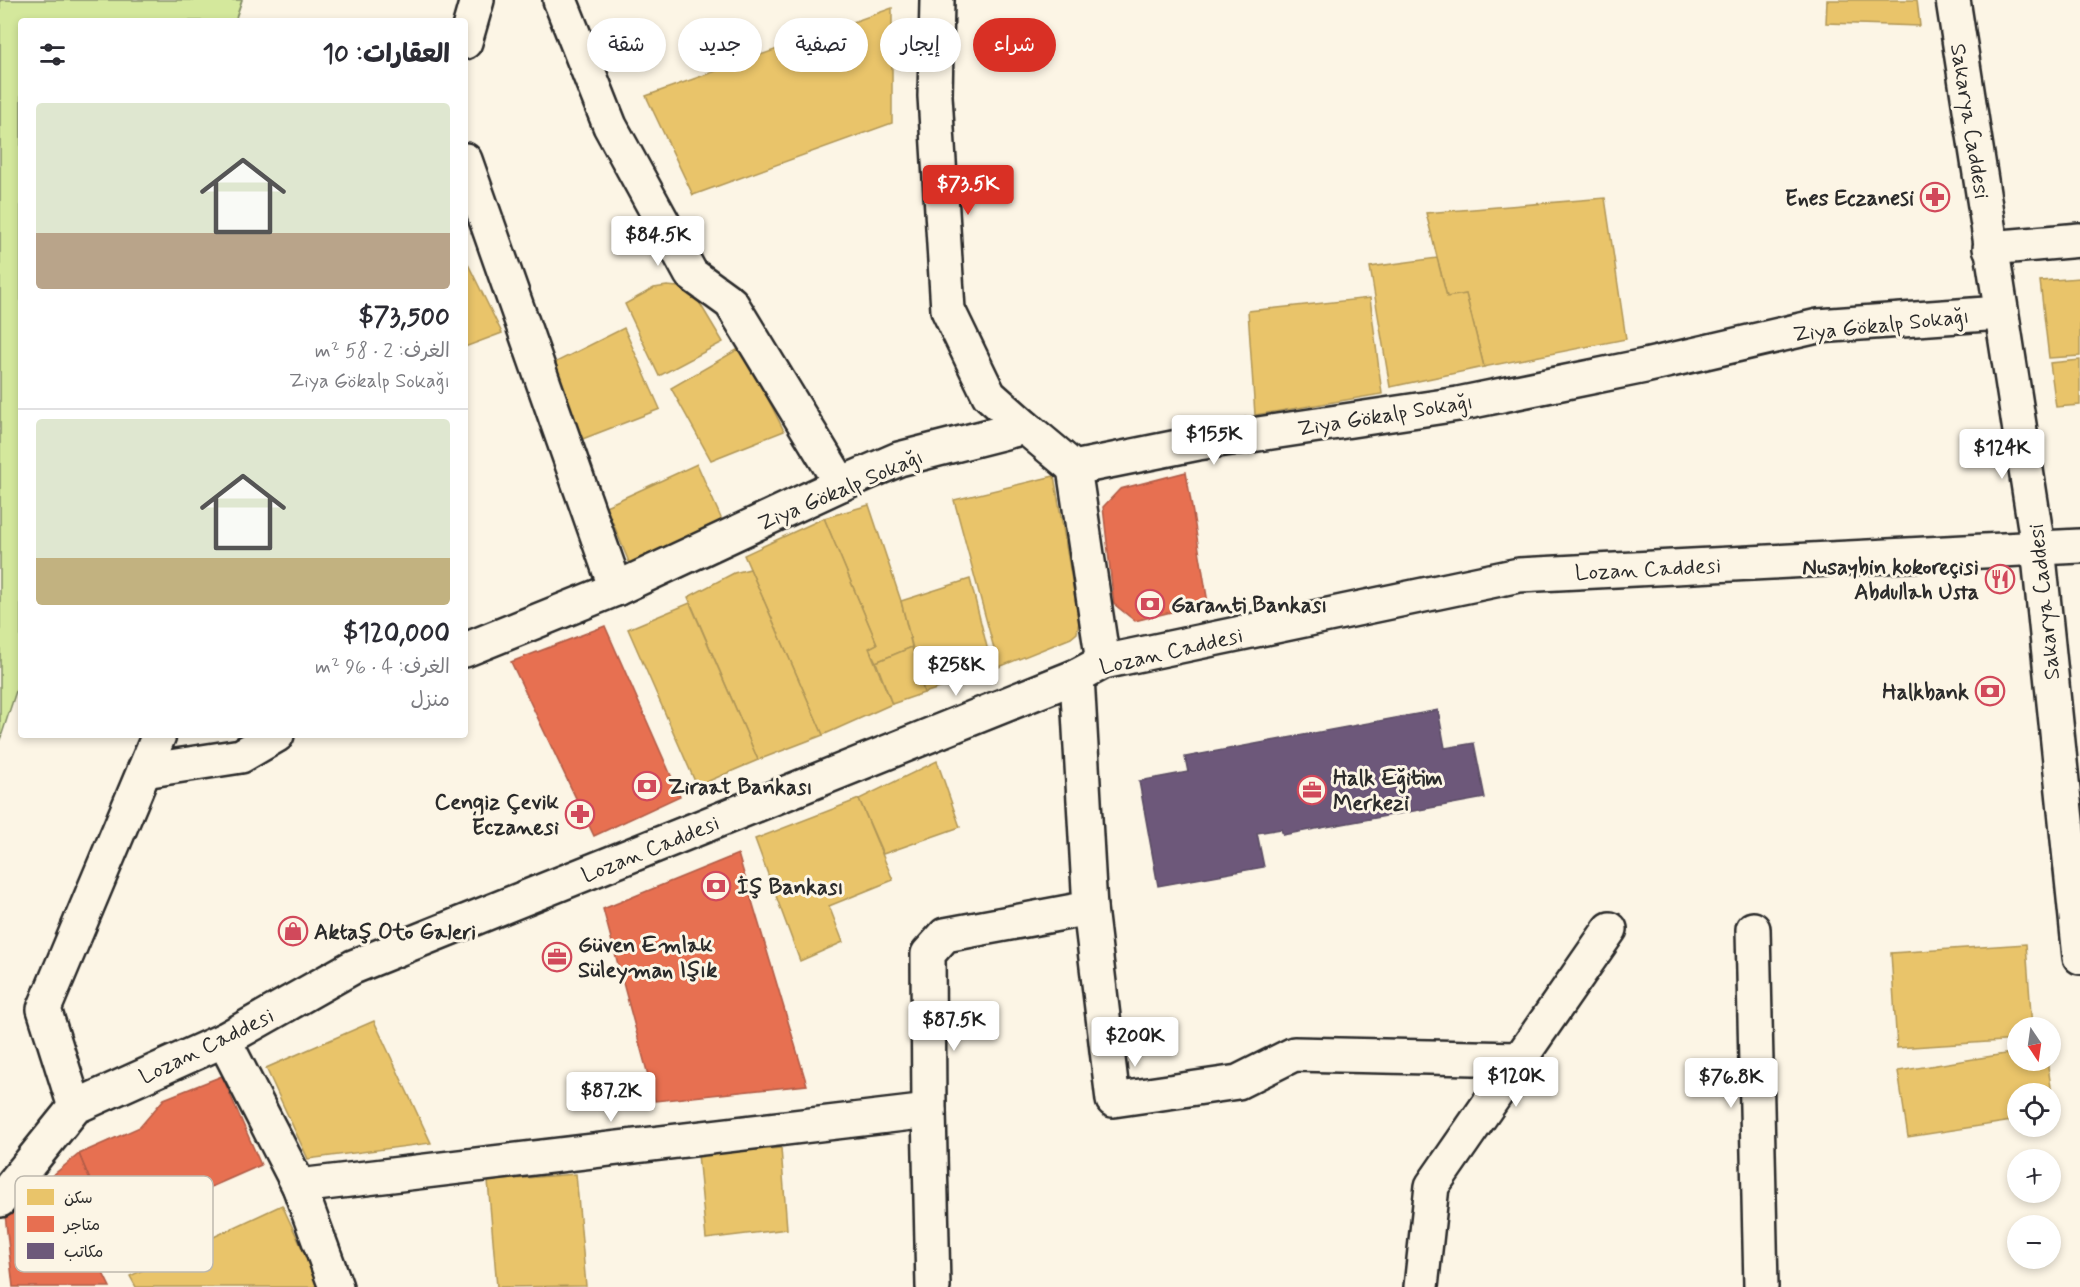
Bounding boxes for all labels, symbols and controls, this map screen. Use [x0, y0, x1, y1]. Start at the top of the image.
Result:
chip: شقة [587, 18, 666, 72]
chip: جديد [678, 18, 762, 72]
chip: تصفية [774, 18, 868, 72]
chip: إيجار [880, 18, 961, 72]
chip: شراء [973, 18, 1056, 72]
icon: filters [36, 38, 69, 71]
text: العقارات: 10 [322, 38, 450, 72]
street label: Sakarya Caddesi [1943, 42, 1995, 201]
icon: home [189, 142, 297, 250]
pin: $73.5K [919, 165, 1017, 216]
text: $73.5K [937, 171, 999, 198]
pharmacy icon: Enes Eczanesi [1919, 181, 1951, 213]
place label: Enes Eczanesi [1785, 185, 1914, 213]
pin: $84.5K [609, 216, 707, 267]
text: $84.5K [625, 222, 691, 249]
text: $73,500 [358, 301, 450, 335]
street label: Ziya Gökalp Sokağı [1792, 303, 1971, 350]
text: الغرف: 2 · 58 m² [315, 338, 450, 365]
text: Ziya Gökalp Sokağı [289, 368, 450, 395]
street label: Ziya Gökalp Sokağı [1296, 388, 1475, 445]
pin: $155K [1172, 415, 1256, 466]
text: $155K [1186, 421, 1242, 448]
pin: $124K [1960, 429, 2044, 480]
text: $124K [1973, 435, 2031, 462]
street label: Ziya Gökalp Sokağı [754, 443, 928, 539]
icon: home [189, 458, 297, 566]
street label: Sakarya Caddesi [2023, 522, 2067, 681]
street label: Lozan Caddesi [1574, 552, 1722, 588]
place label: Nusaybin kokoreçisi Abdullah Usta [1802, 554, 1979, 607]
restaurant icon: Nusaybin kokoreçisi Abdullah Usta [1984, 563, 2016, 595]
bank icon: Garanti Bankası [1134, 588, 1166, 620]
place label: Garanti Bankası [1171, 592, 1327, 620]
text: $120,000 [343, 617, 450, 651]
street label: Lozan Caddesi [1097, 622, 1246, 682]
pin: $258K [914, 646, 998, 697]
text: $258K [927, 652, 985, 679]
text: الغرف: 4 · 96 m² [315, 654, 450, 681]
bank icon: Halkbank [1974, 675, 2006, 707]
place label: Halkbank [1882, 679, 1969, 707]
text: منزل [411, 687, 450, 714]
place label: Halk Eğitim Merkezi [1333, 765, 1443, 818]
bank icon: Ziraat Bankası [631, 770, 663, 802]
place label: Ziraat Bankası [668, 774, 812, 802]
office icon: Halk Eğitim Merkezi [1296, 774, 1328, 806]
place label: Cengiz Çevik Eczanesi [435, 789, 560, 842]
pharmacy icon: Cengiz Çevik Eczanesi [564, 798, 596, 830]
street label: Lozan Caddesi [578, 809, 724, 890]
bank icon: İş Bankası [700, 870, 732, 902]
place label: İş Bankası [737, 874, 844, 902]
shop icon: Aktaş Oto Galeri [277, 915, 309, 947]
place label: Aktaş Oto Galeri [314, 919, 476, 947]
place label: Güven Emlak Süleyman Işık [578, 932, 717, 985]
office icon: Güven Emlak Süleyman Işık [541, 941, 573, 973]
pin: $87.5K [905, 1001, 1003, 1052]
street label: Lozan Caddesi [135, 1002, 279, 1091]
text: $87.5K [922, 1007, 986, 1034]
pin: $200K [1093, 1017, 1177, 1068]
north arrow [2007, 1017, 2061, 1071]
map controls [2007, 1017, 2061, 1269]
text: $200K [1105, 1023, 1165, 1050]
pin: $120K [1474, 1057, 1558, 1108]
pin: $76.8K [1682, 1058, 1780, 1109]
text: $120K [1487, 1063, 1545, 1090]
text: $76.8K [1699, 1064, 1763, 1091]
pin: $87.2K [562, 1072, 660, 1123]
text: $87.2K [580, 1078, 642, 1105]
button: locate [2007, 1083, 2061, 1137]
button: + [2007, 1149, 2061, 1203]
legend [15, 1176, 213, 1272]
text: سكن [64, 1188, 93, 1209]
text: متاجر [62, 1215, 100, 1236]
button: − [2007, 1215, 2061, 1269]
text: مكاتب [64, 1242, 103, 1263]

